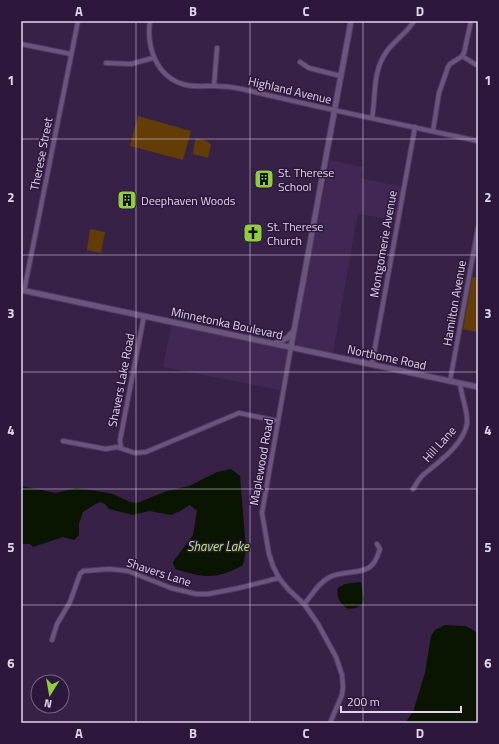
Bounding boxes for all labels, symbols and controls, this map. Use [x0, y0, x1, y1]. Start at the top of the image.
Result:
text: A [75, 1, 83, 21]
text: B [189, 1, 197, 21]
text: C [302, 1, 310, 21]
text: D [416, 1, 424, 21]
text: 1 [7, 70, 15, 90]
text: 1 [484, 70, 492, 90]
street label: Highland Avenue [246, 71, 334, 109]
street label: Therese Street [25, 115, 58, 192]
place label: St. Therese School [278, 163, 334, 196]
building icon: St. Therese School [253, 168, 275, 190]
text: 2 [7, 187, 15, 207]
text: 2 [484, 187, 492, 207]
building icon: Deephaven Woods [116, 189, 138, 211]
street label: Montgomerie Avenue [364, 189, 402, 299]
place label: Deephaven Woods [141, 191, 236, 210]
place label: St. Therese Church [267, 217, 323, 250]
church icon: St. Therese Church [242, 222, 264, 244]
street label: Hamilton Avenue [437, 259, 471, 347]
street label: Minnetonka Boulevard [169, 302, 285, 344]
text: 3 [7, 303, 15, 323]
text: 3 [484, 303, 492, 323]
street label: Shavers Lake Road [103, 332, 139, 428]
street label: Northome Road [346, 339, 428, 375]
street label: Maplewood Road [244, 417, 278, 507]
text: 4 [7, 420, 15, 440]
text: 4 [484, 420, 492, 440]
street label: Hill Lane [417, 422, 461, 466]
water label: Shaver Lake [187, 536, 250, 556]
text: 5 [7, 537, 15, 557]
text: 5 [484, 537, 492, 557]
street label: Shavers Lane [124, 553, 194, 591]
text: 6 [7, 653, 15, 673]
text: 6 [484, 653, 492, 673]
north arrow [30, 674, 70, 714]
scale bar [341, 688, 461, 714]
text: 200 m [347, 692, 380, 711]
text: N [43, 695, 53, 712]
text: A [75, 723, 83, 743]
text: B [189, 723, 197, 743]
text: C [302, 723, 310, 743]
text: D [416, 723, 424, 743]

